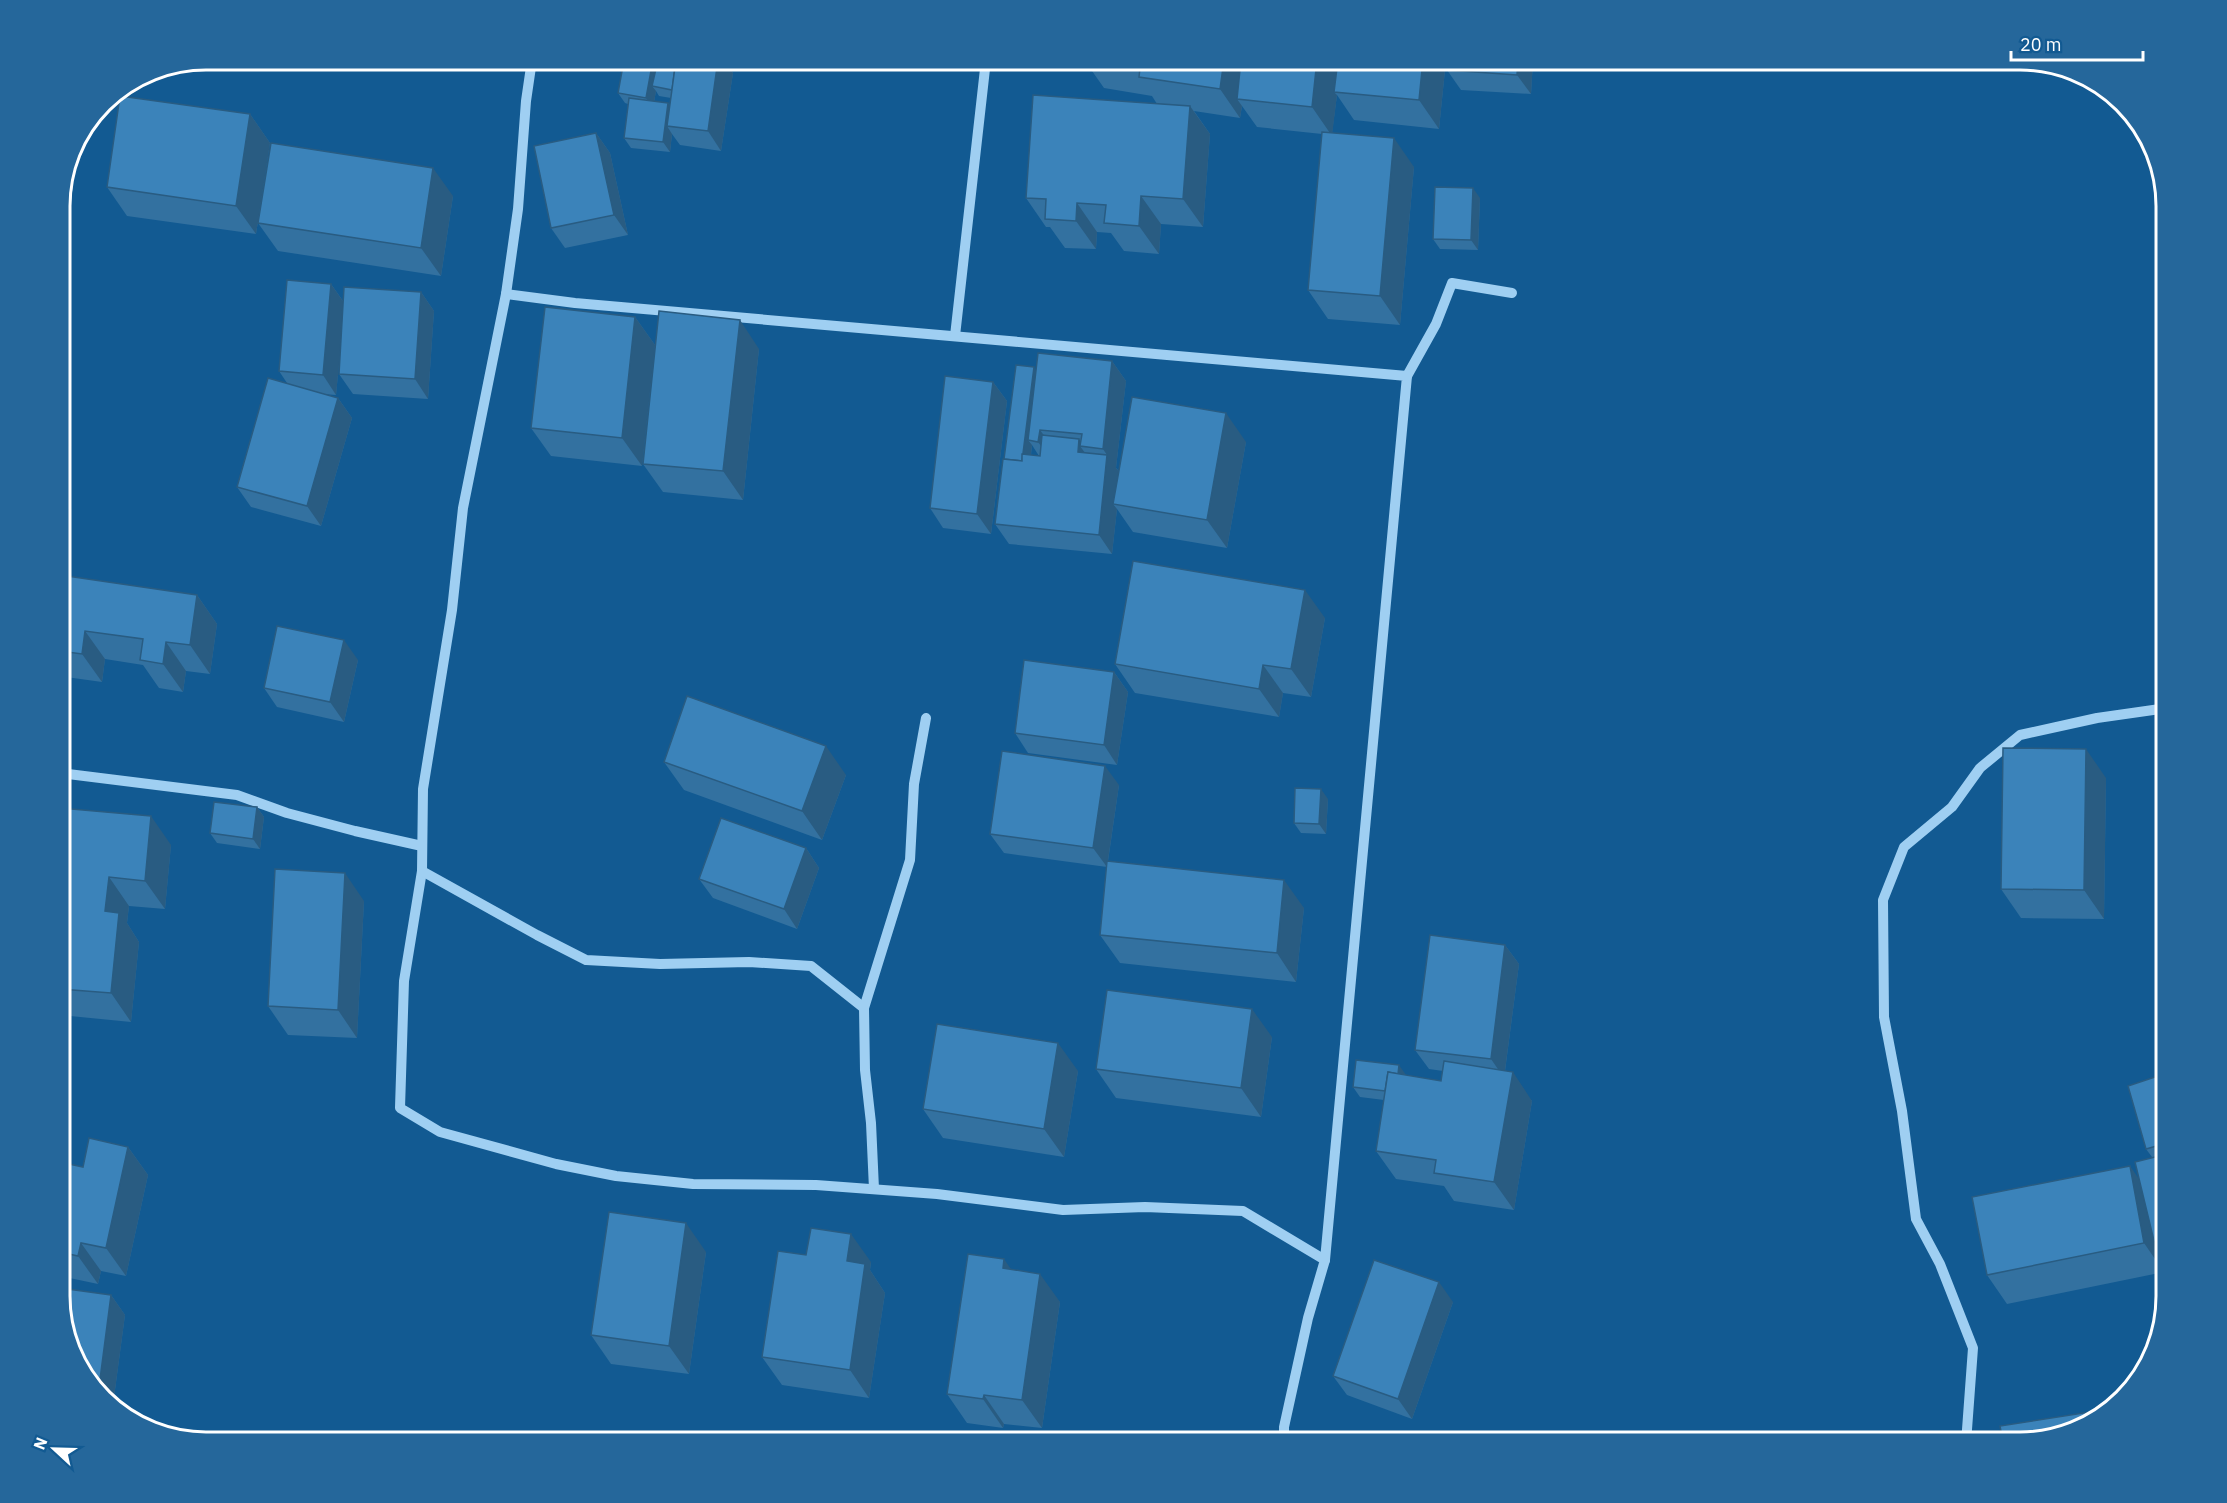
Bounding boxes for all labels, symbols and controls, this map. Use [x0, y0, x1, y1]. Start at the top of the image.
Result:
scale bar [2011, 24, 2143, 62]
text: 20 m [2020, 33, 2062, 56]
north arrow [24, 1419, 84, 1479]
text: N [29, 1434, 52, 1453]

